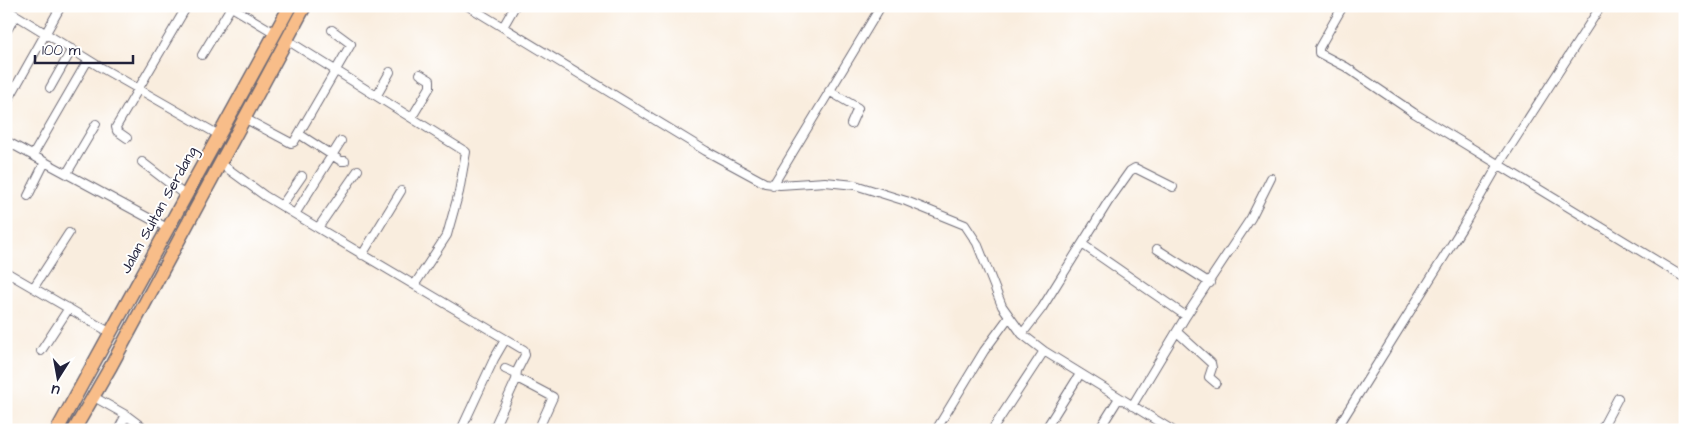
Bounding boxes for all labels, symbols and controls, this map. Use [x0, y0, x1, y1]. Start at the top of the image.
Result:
scale bar [35, 32, 132, 64]
text: 100 m [42, 40, 81, 61]
street label: Jalan Sultan Serdang [115, 142, 204, 278]
north arrow [32, 354, 82, 404]
text: U [50, 379, 61, 400]

